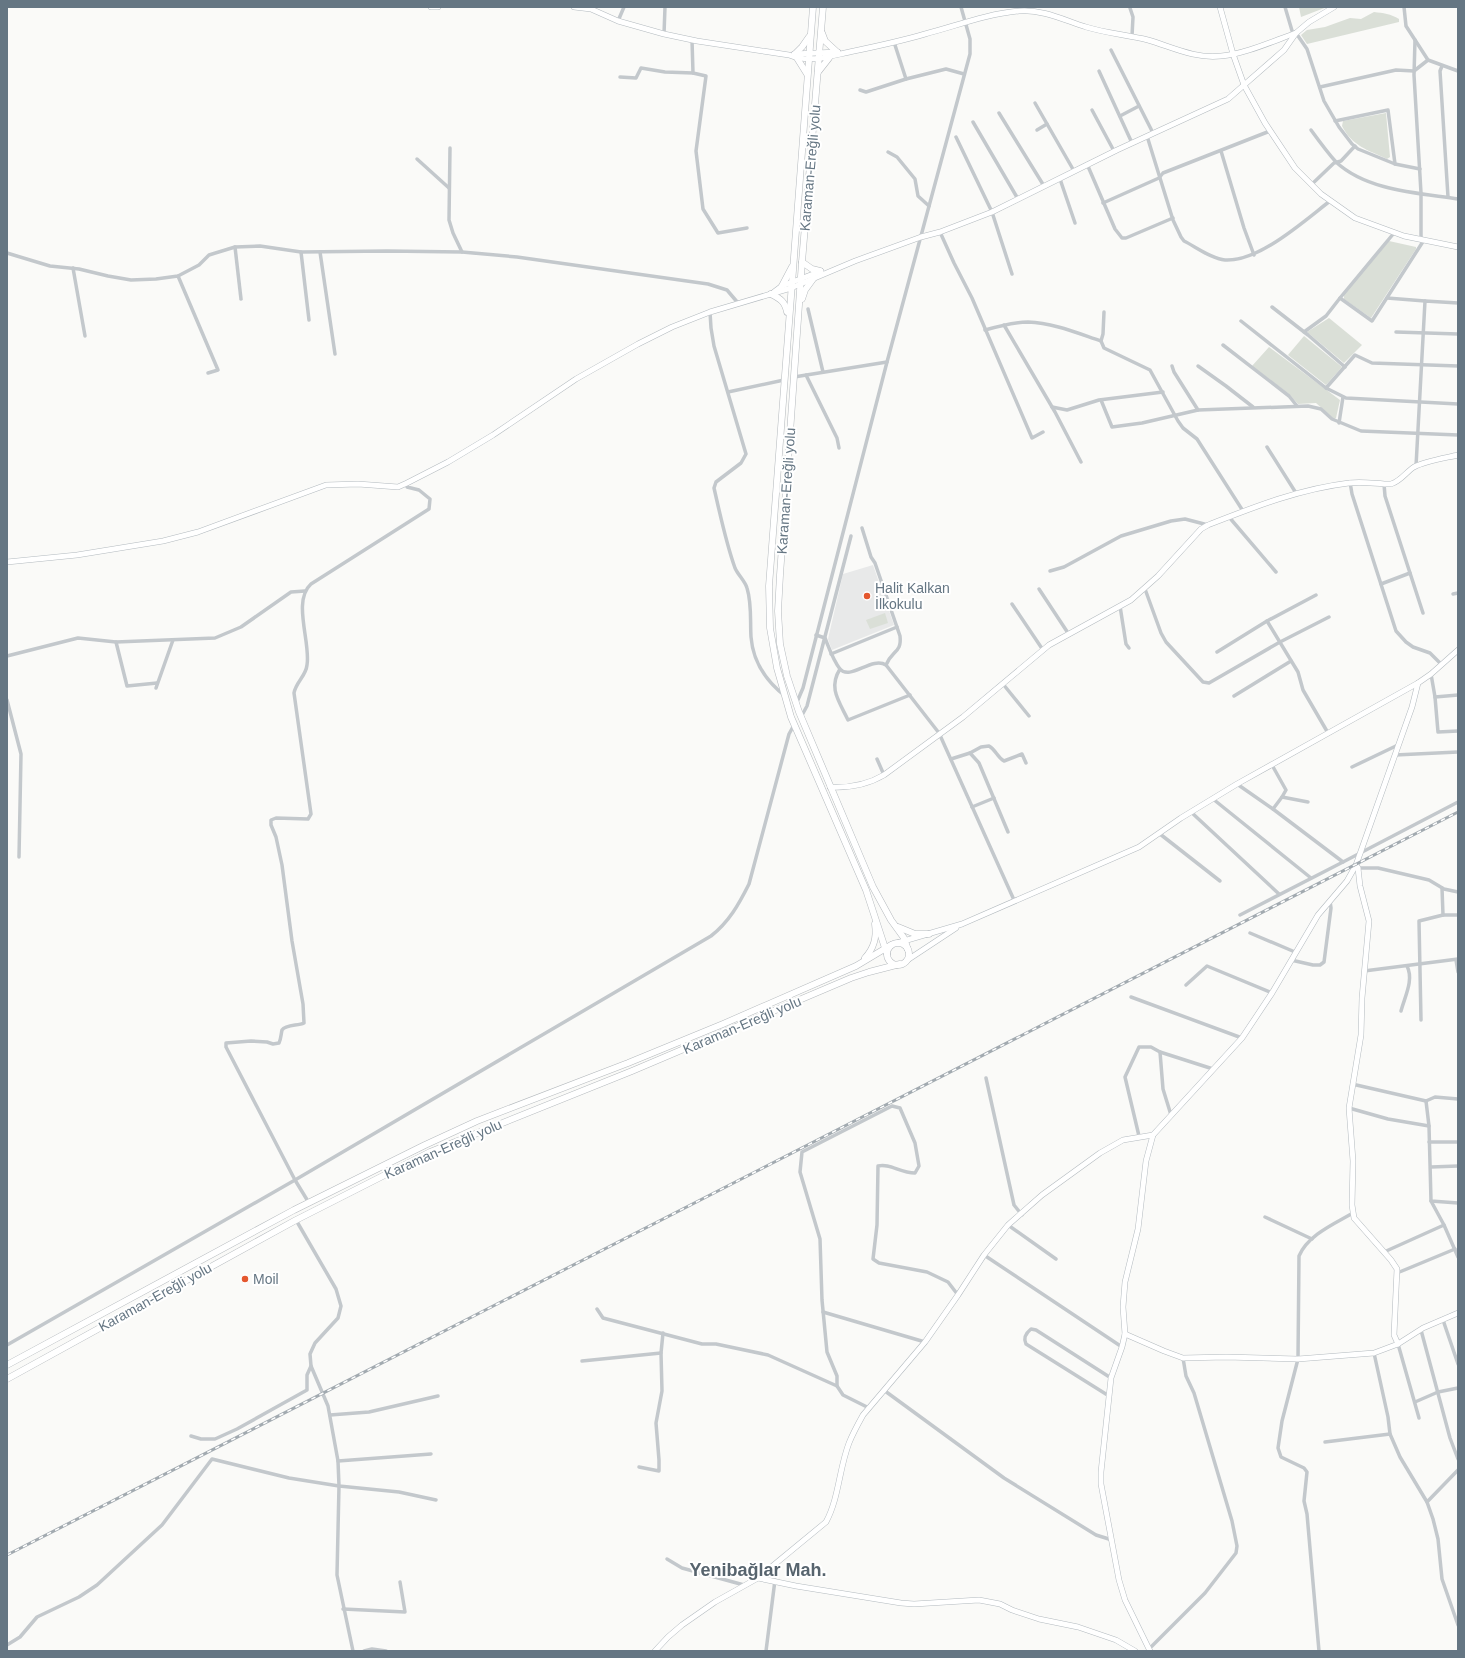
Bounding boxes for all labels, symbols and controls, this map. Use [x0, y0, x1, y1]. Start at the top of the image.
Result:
street label: Karaman-Ereğli yolu [797, 104, 823, 232]
street label: Karaman-Ereğli yolu [774, 427, 798, 555]
place label: Halit Kalkan İlkokulu [875, 580, 950, 612]
marker: Halit Kalkan İlkokulu [862, 591, 872, 601]
street label: Karaman-Ereğli yolu [680, 993, 804, 1057]
street label: Karaman-Ereğli yolu [382, 1116, 504, 1182]
street label: Karaman-Ereğli yolu [96, 1259, 214, 1335]
place label: Moil [253, 1271, 279, 1287]
marker: Moil [240, 1274, 250, 1284]
district label: Yenibağlar Mah. [689, 1560, 827, 1580]

